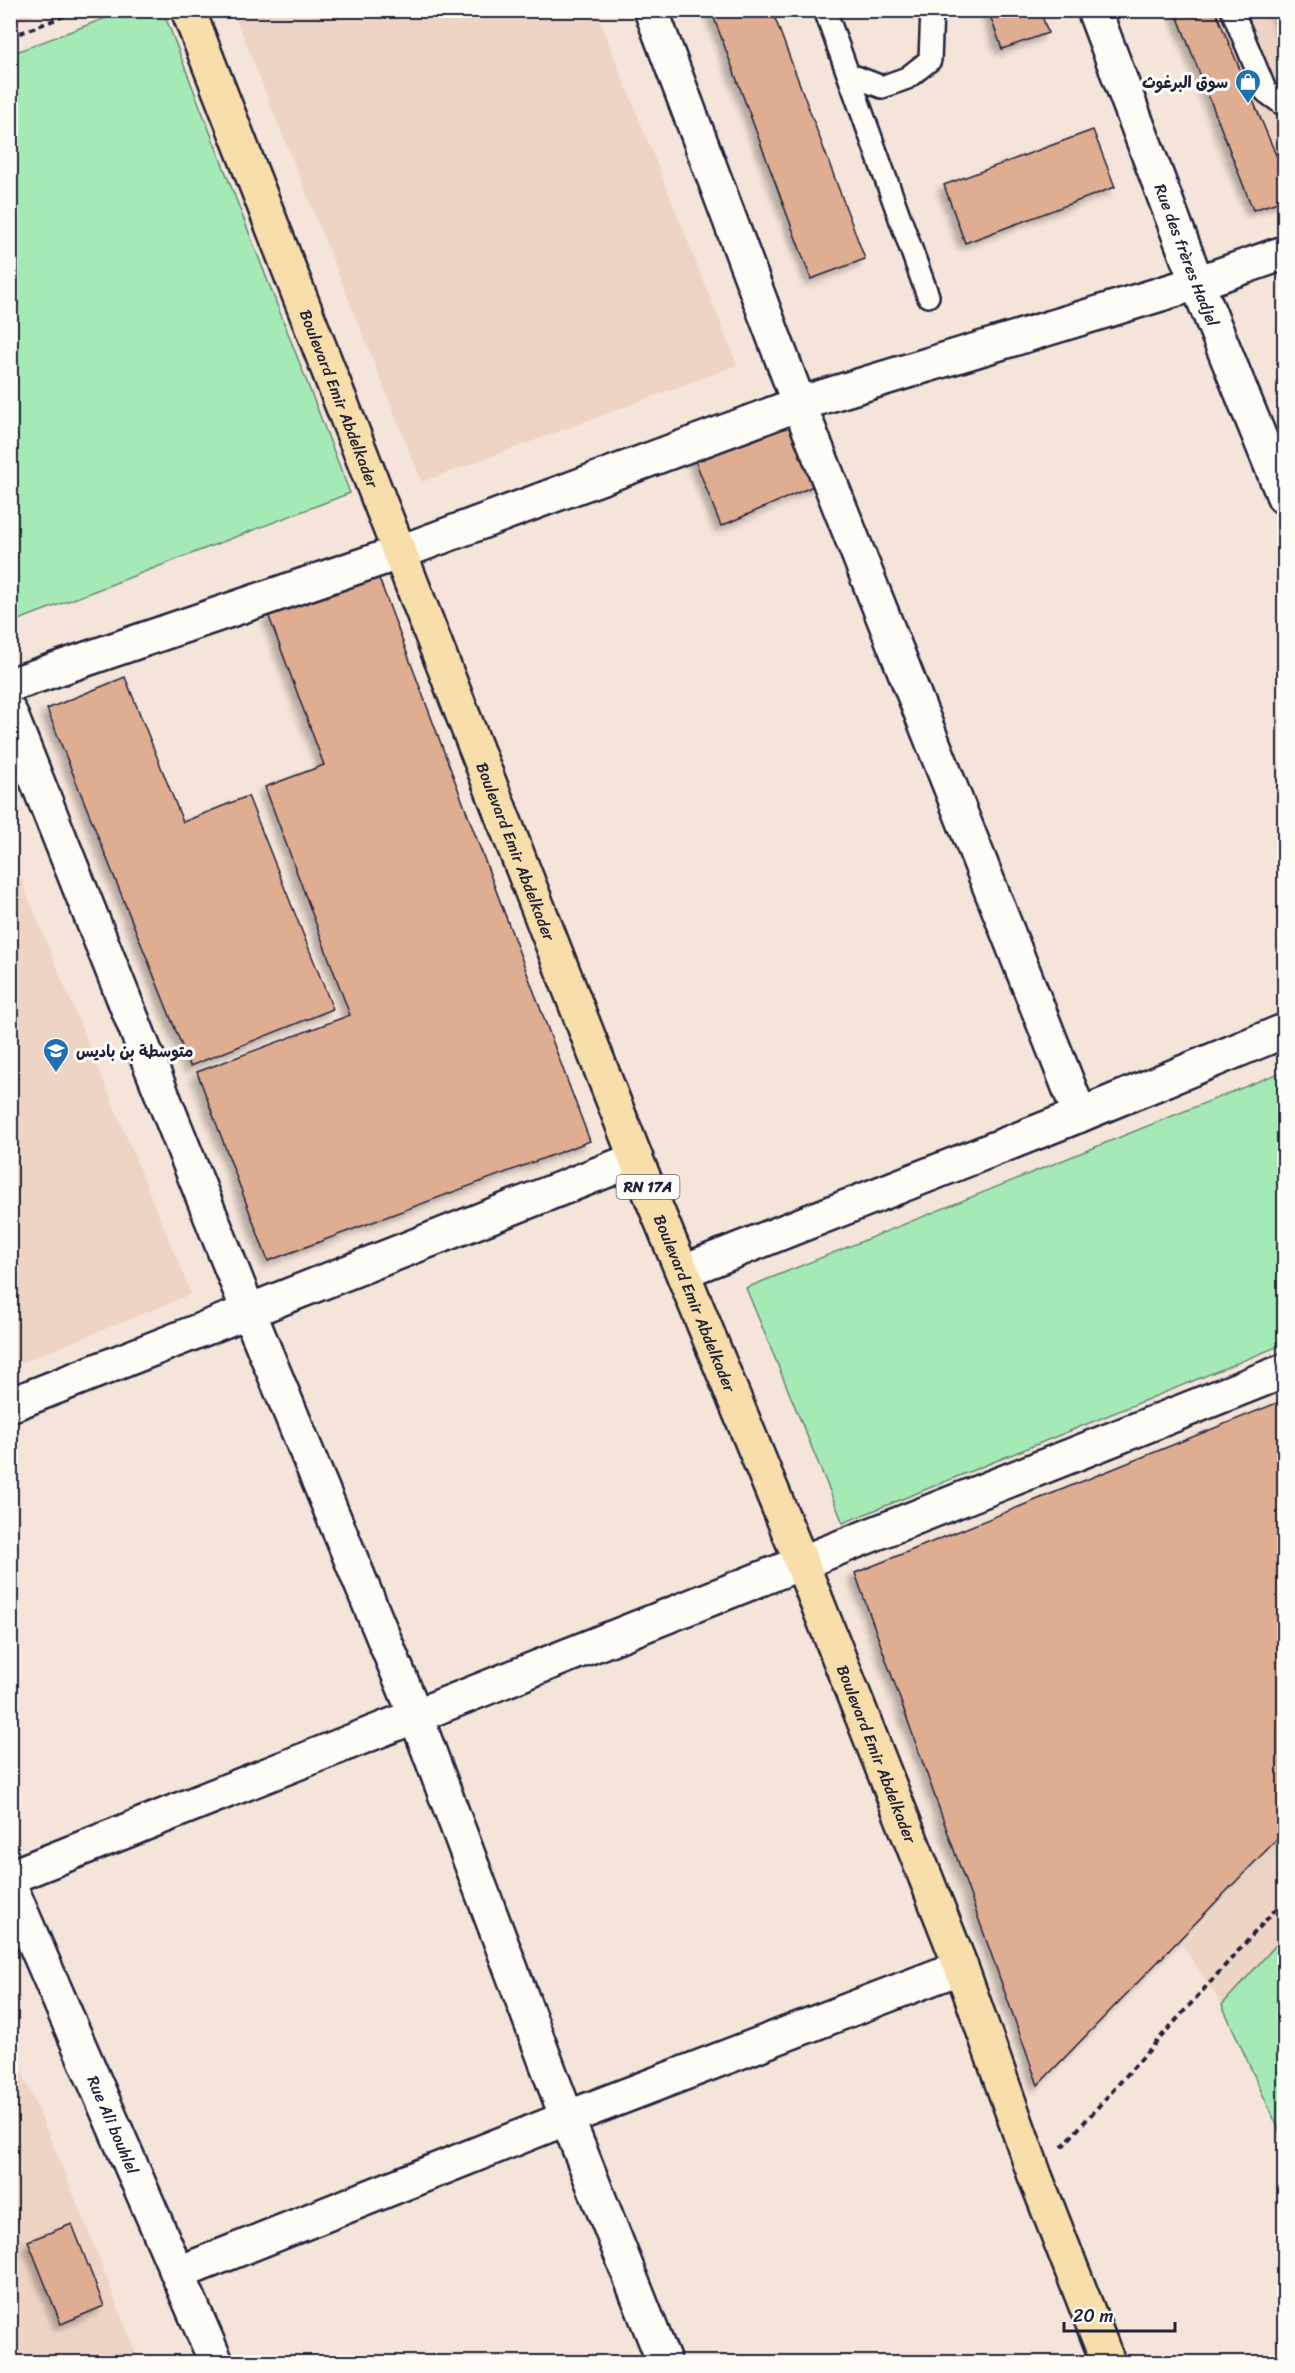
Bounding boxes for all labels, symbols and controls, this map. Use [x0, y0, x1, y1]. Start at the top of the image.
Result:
shop icon: سوق البرغوث [1233, 67, 1263, 105]
place label: سوق البرغوث [1142, 68, 1228, 97]
street label: Rue des frères Hadjel [1146, 179, 1228, 331]
street label: Boulevard Emir Abdelkader [291, 305, 388, 494]
street label: Boulevard Emir Abdelkader [468, 758, 565, 946]
school or university icon: متوسطة بن باديس [41, 1036, 71, 1074]
place label: متوسطة بن باديس [76, 1037, 193, 1066]
road number: RN 17A [616, 1175, 680, 1199]
street label: Boulevard Emir Abdelkader [646, 1210, 745, 1398]
street label: Boulevard Emir Abdelkader [829, 1660, 926, 1849]
street label: Rue Ali bouhlel [79, 2071, 148, 2179]
scale bar [1064, 2295, 1175, 2333]
text: 20 m [1073, 2300, 1113, 2332]

